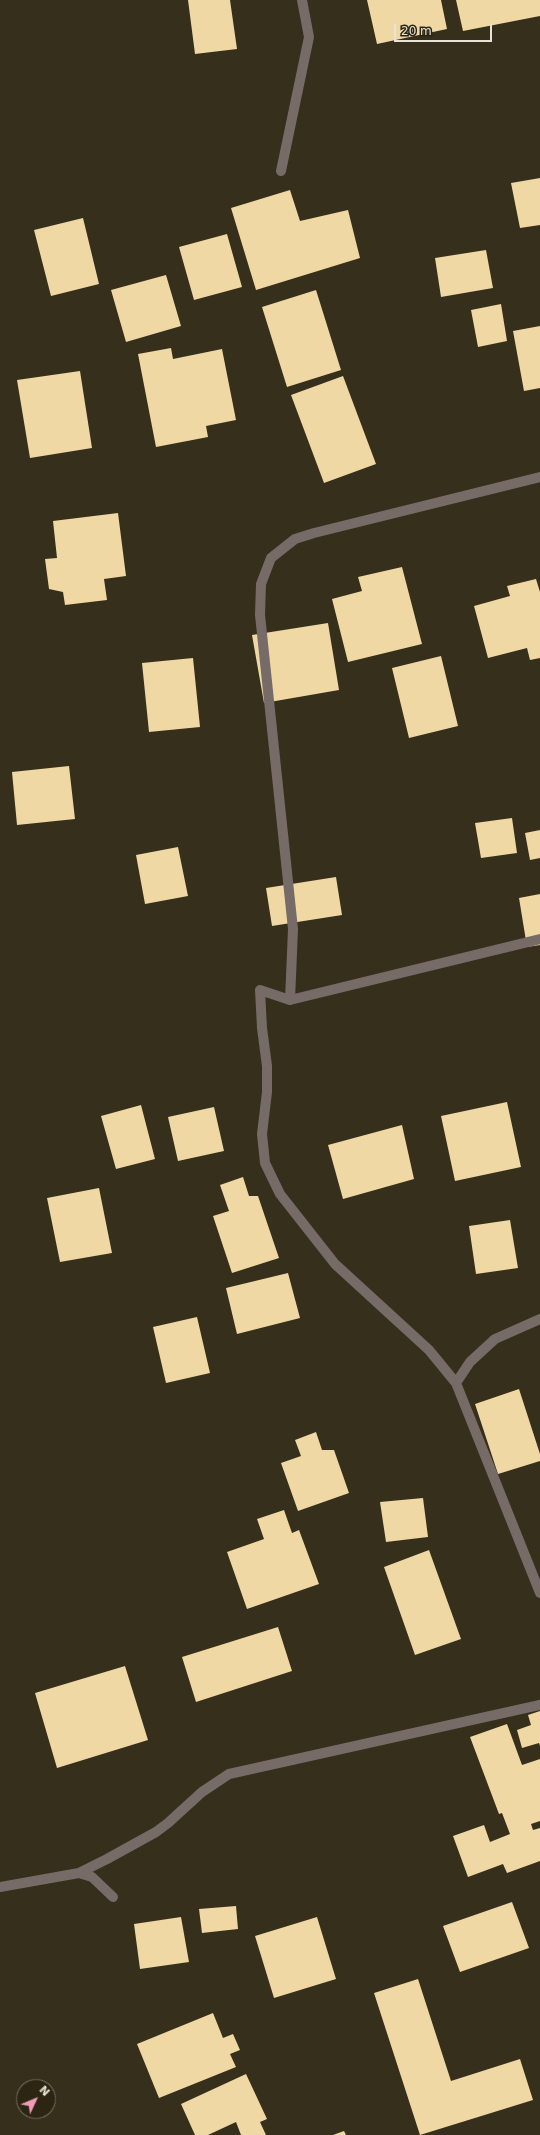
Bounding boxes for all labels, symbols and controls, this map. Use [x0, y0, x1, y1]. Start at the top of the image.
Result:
scale bar [396, 16, 494, 42]
text: 20 m [401, 24, 432, 38]
north arrow [16, 2079, 56, 2119]
text: N [36, 2083, 52, 2099]

